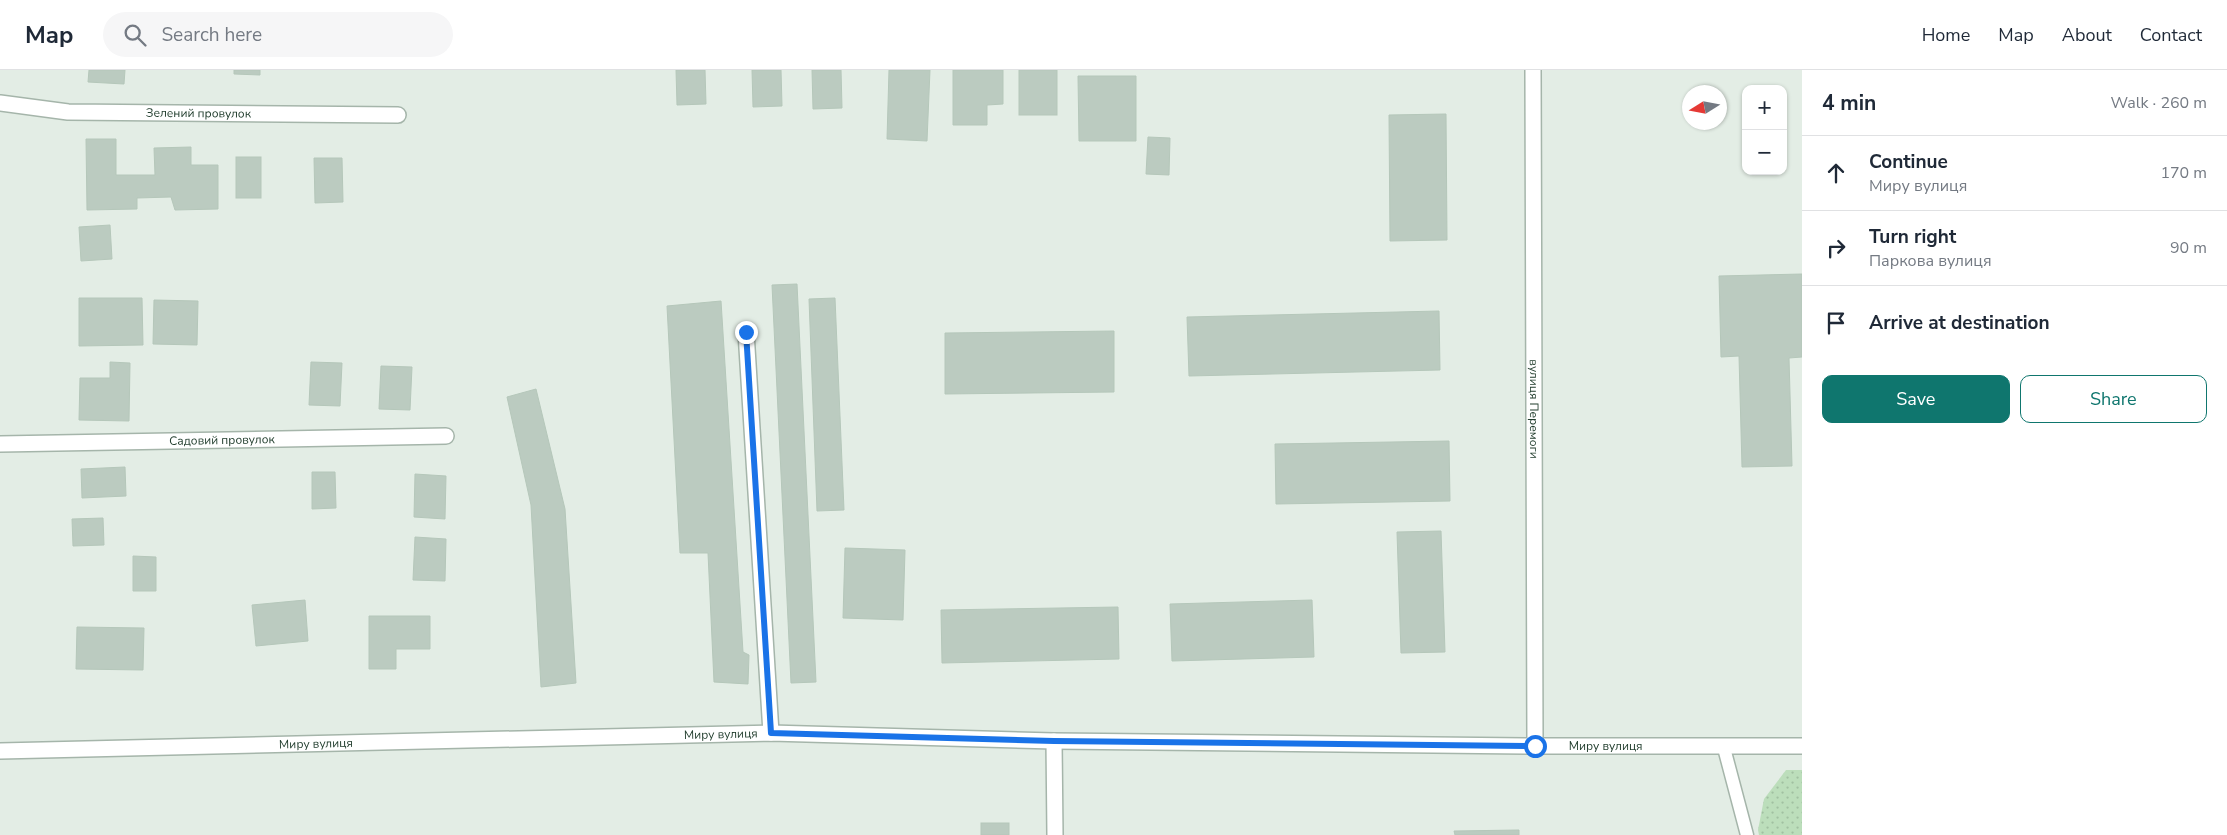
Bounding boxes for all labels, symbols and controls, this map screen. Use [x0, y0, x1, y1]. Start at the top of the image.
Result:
search box [103, 12, 453, 57]
text: Map [25, 19, 73, 51]
icon: search [121, 21, 149, 49]
text: Search here [161, 22, 262, 48]
text: Home [1922, 23, 1970, 47]
text: Map [1998, 23, 2034, 47]
text: About [2062, 23, 2112, 47]
text: Contact [2140, 23, 2202, 47]
north arrow [1682, 85, 1727, 130]
map controls [1742, 85, 1787, 175]
button: + [1742, 85, 1787, 130]
text: 4 min [1822, 89, 1876, 117]
text: Walk · 260 m [2111, 92, 2207, 114]
street label: Зелений провулок [146, 105, 252, 122]
button: − [1742, 130, 1787, 175]
text: Continue [1869, 149, 1948, 175]
icon: ahead [1822, 159, 1850, 187]
text: 170 m [2160, 162, 2207, 184]
text: Миру вулиця [1869, 175, 1967, 197]
text: Turn right [1869, 224, 1956, 250]
icon: right [1822, 234, 1850, 262]
text: 90 m [2170, 237, 2207, 259]
text: Паркова вулиця [1869, 250, 1992, 272]
icon: arrive [1822, 309, 1850, 337]
text: Arrive at destination [1869, 310, 2050, 336]
route end [735, 321, 758, 344]
street label: вулиця Перемоги [1526, 359, 1542, 459]
button: Save [1822, 375, 2010, 423]
button: Share [2020, 375, 2207, 423]
street label: Садовий провулок [169, 431, 276, 449]
street label: Миру вулиця [684, 725, 758, 743]
street label: Миру вулиця [279, 735, 353, 752]
route start [1524, 735, 1547, 758]
street label: Миру вулиця [1569, 738, 1643, 754]

